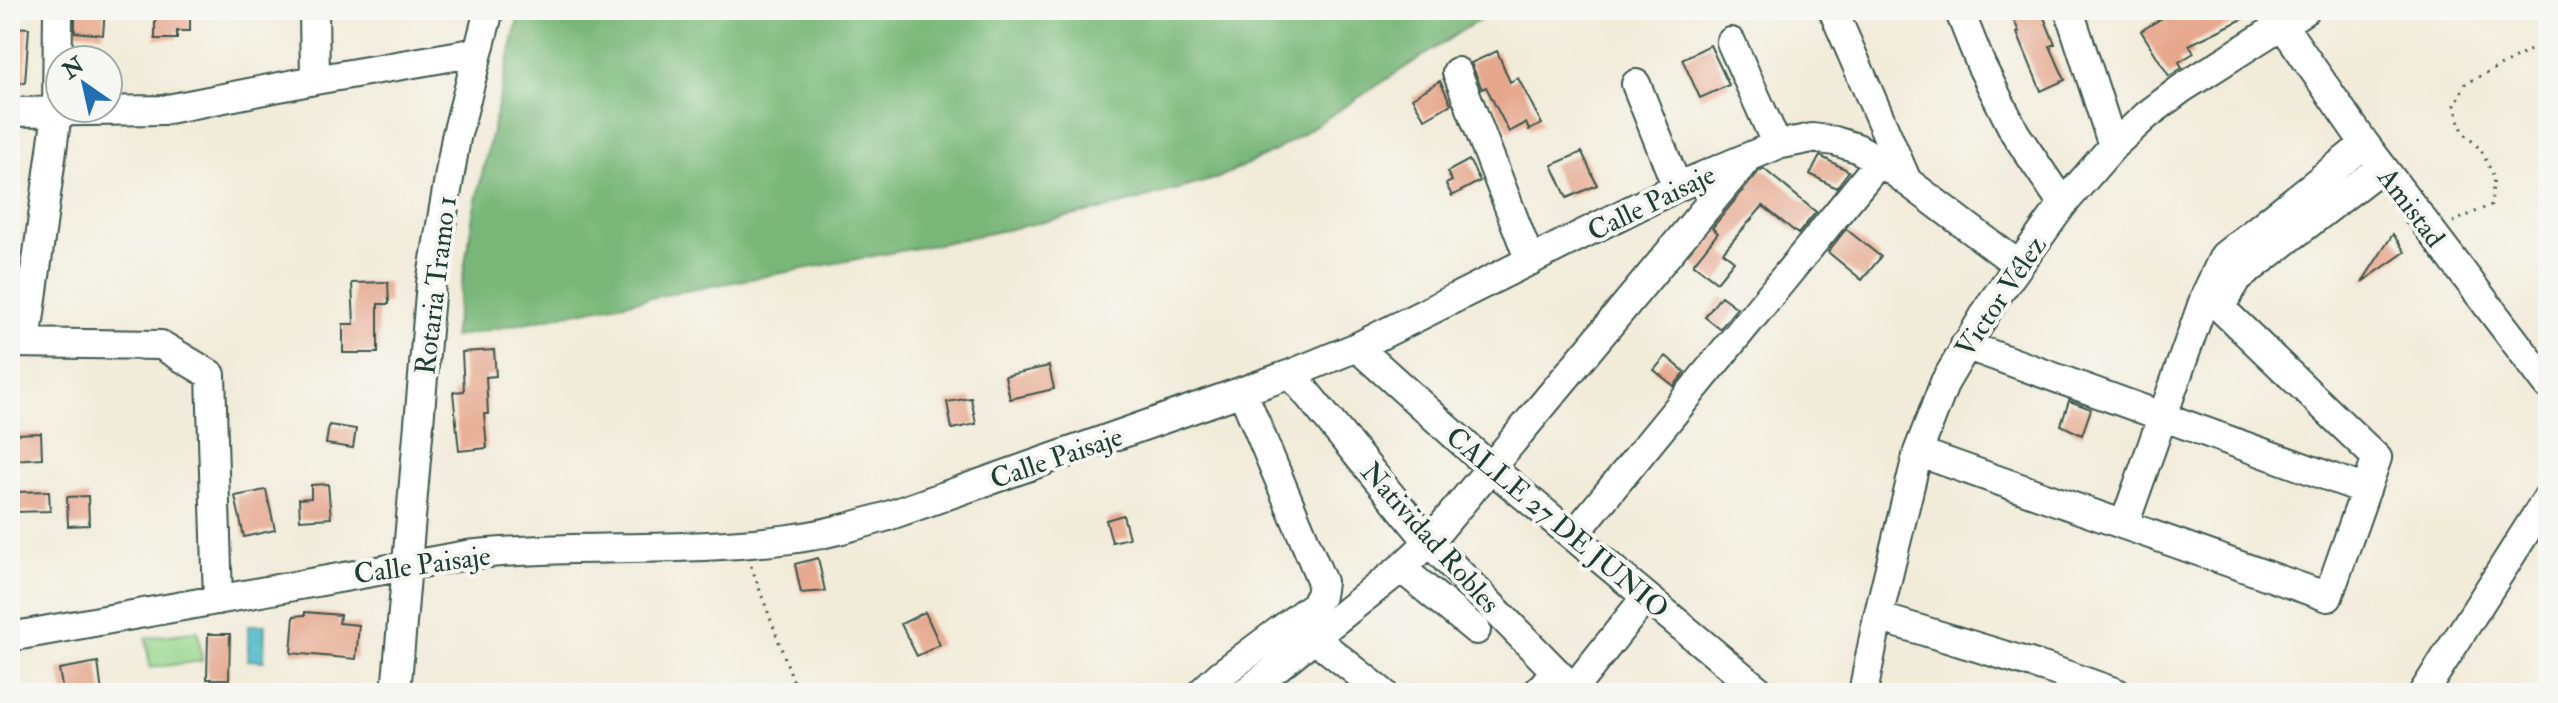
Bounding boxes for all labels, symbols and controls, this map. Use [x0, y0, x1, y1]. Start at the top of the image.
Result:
north arrow [44, 44, 124, 124]
text: N [57, 51, 90, 86]
street label: Calle Paisaje [1582, 157, 1721, 249]
street label: Amistad [2369, 160, 2452, 255]
street label: Rotaria Tramo 1 [408, 194, 465, 377]
street label: Victor Vélez [1948, 229, 2055, 364]
street label: Calle Paisaje [986, 419, 1128, 497]
street label: CALLE 27 DE JUNIO [1438, 420, 1676, 627]
street label: Natividad Robles [1353, 455, 1507, 621]
street label: Calle Paisaje [352, 539, 493, 592]

